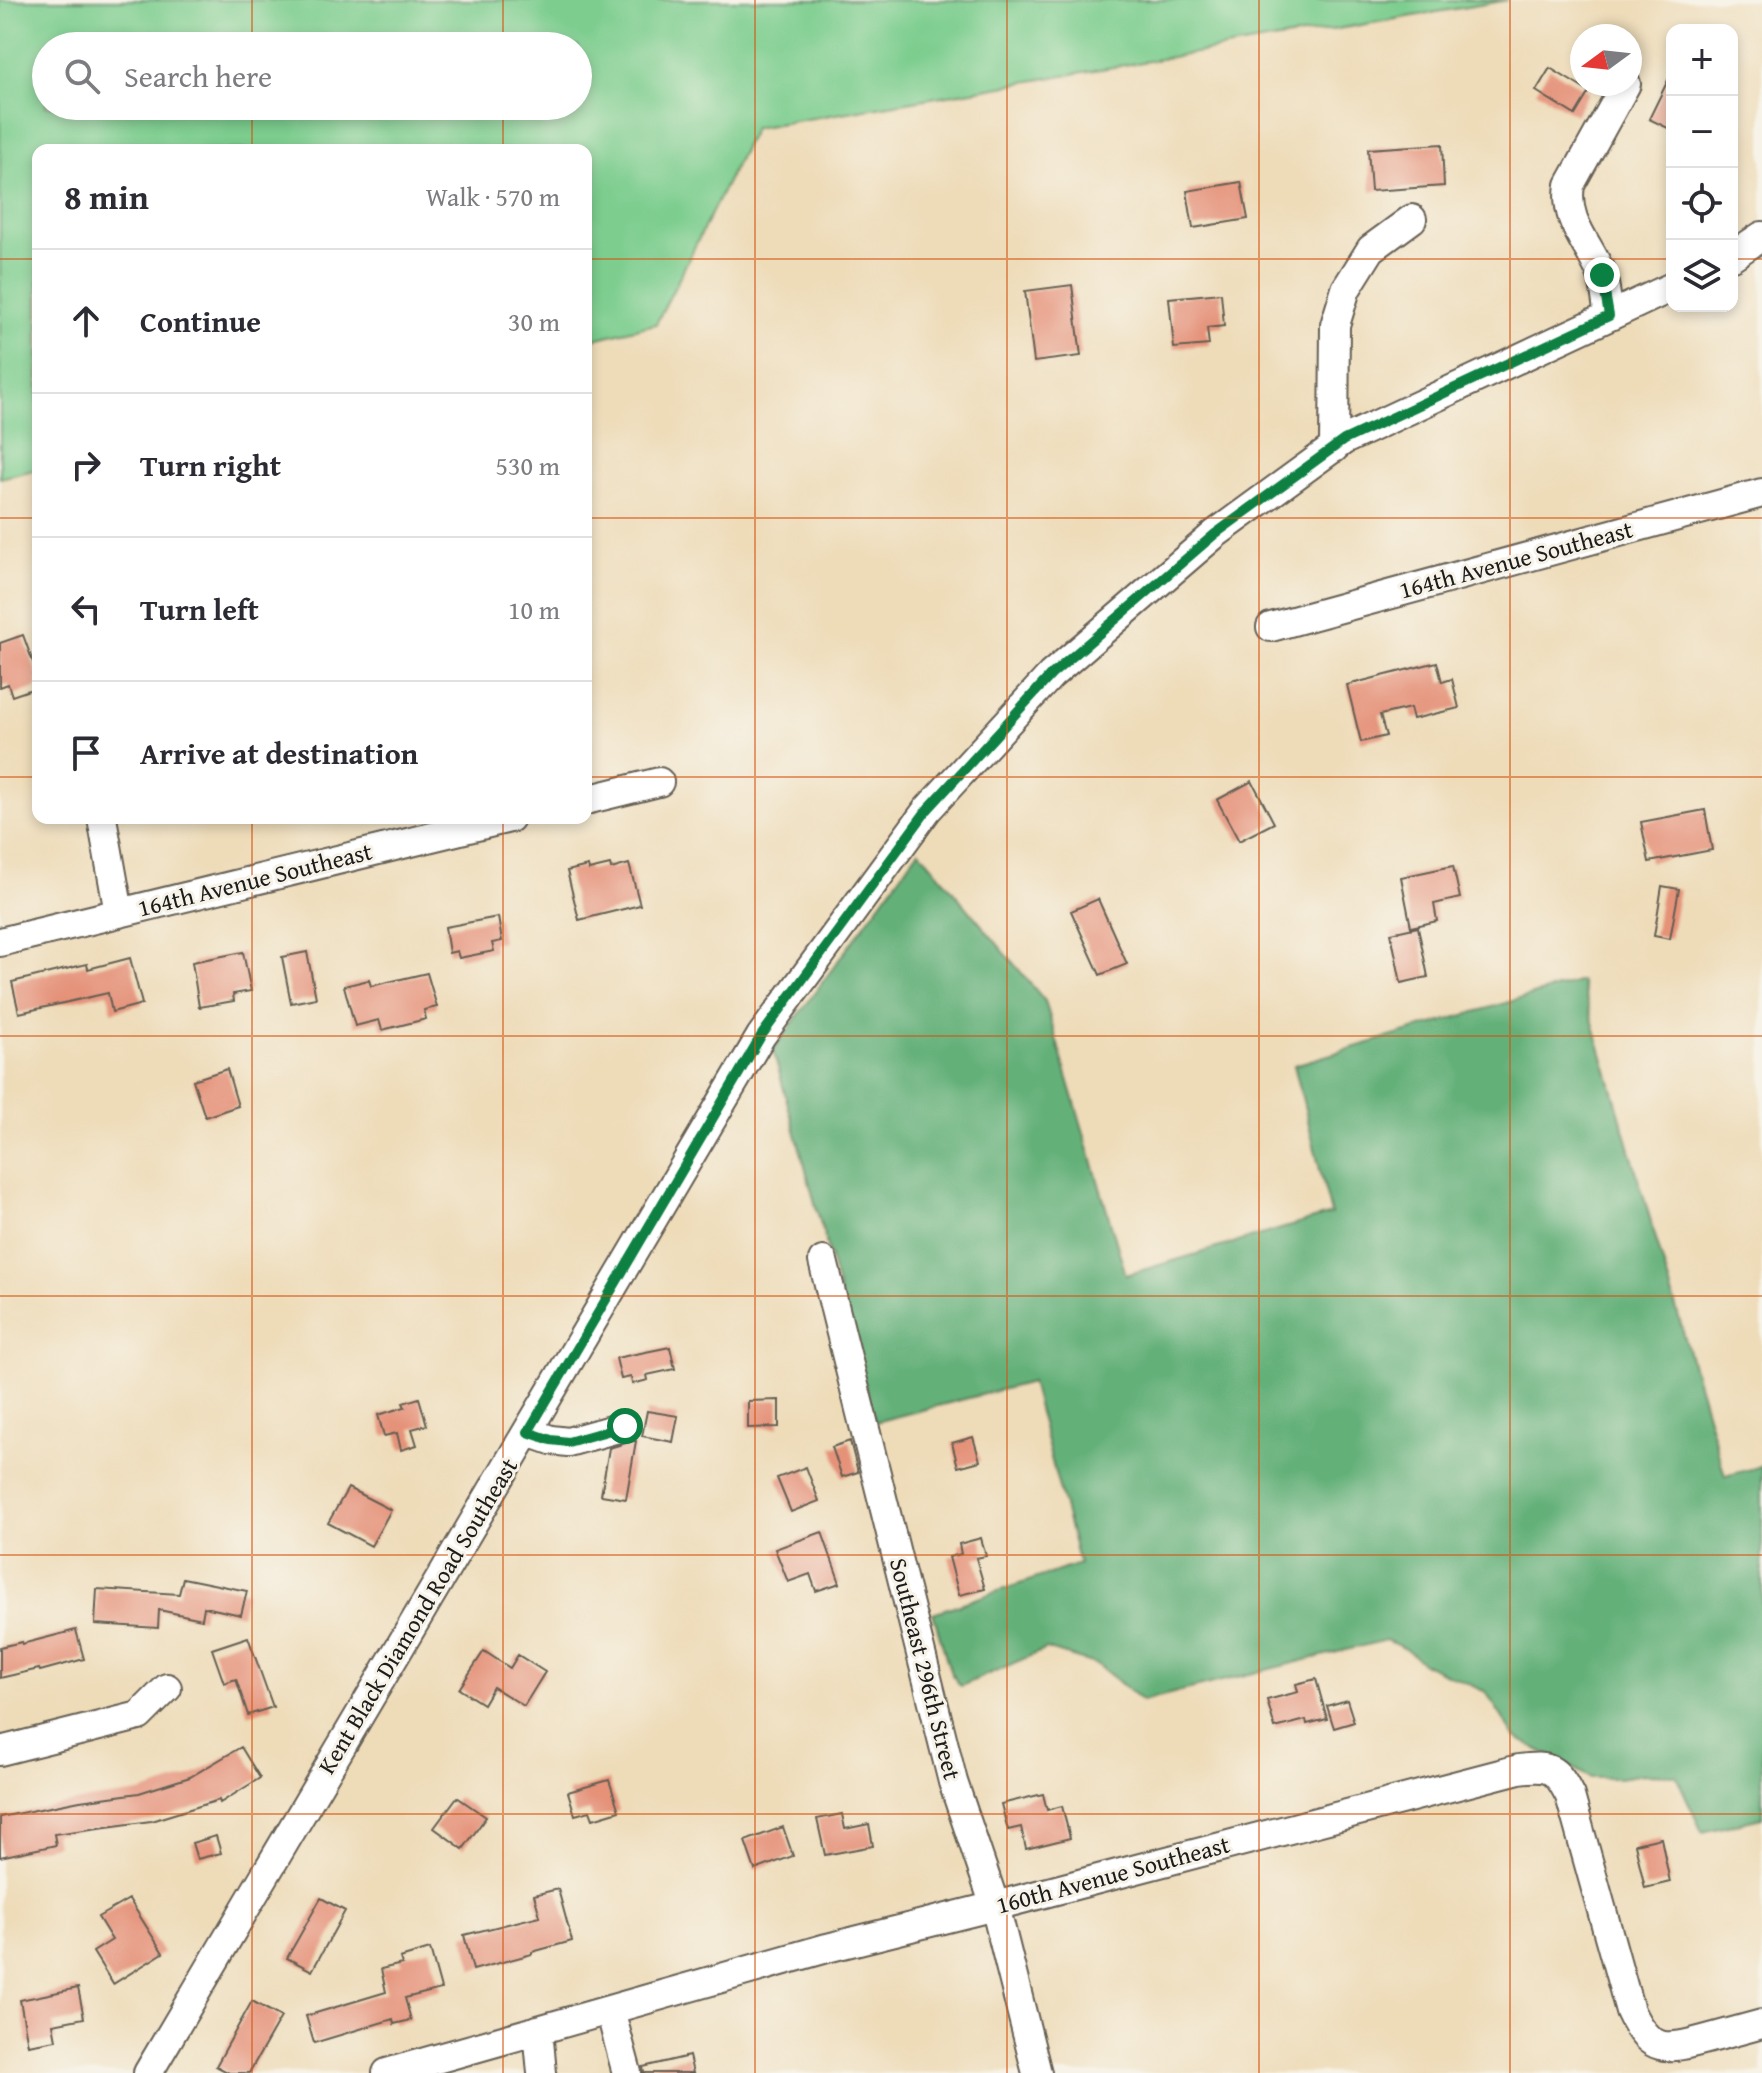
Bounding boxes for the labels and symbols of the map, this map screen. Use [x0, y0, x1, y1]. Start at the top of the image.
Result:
north arrow [1570, 24, 1642, 96]
route end [1584, 257, 1620, 293]
street label: 164th Avenue Southeast [1395, 511, 1637, 608]
street label: 164th Avenue Southeast [134, 833, 376, 926]
route start [607, 1408, 643, 1444]
street label: Kent Black Diamond Road Southeast [309, 1451, 526, 1780]
street label: Southeast 296th Street [881, 1554, 970, 1784]
street label: 160th Avenue Southeast [992, 1826, 1234, 1923]

